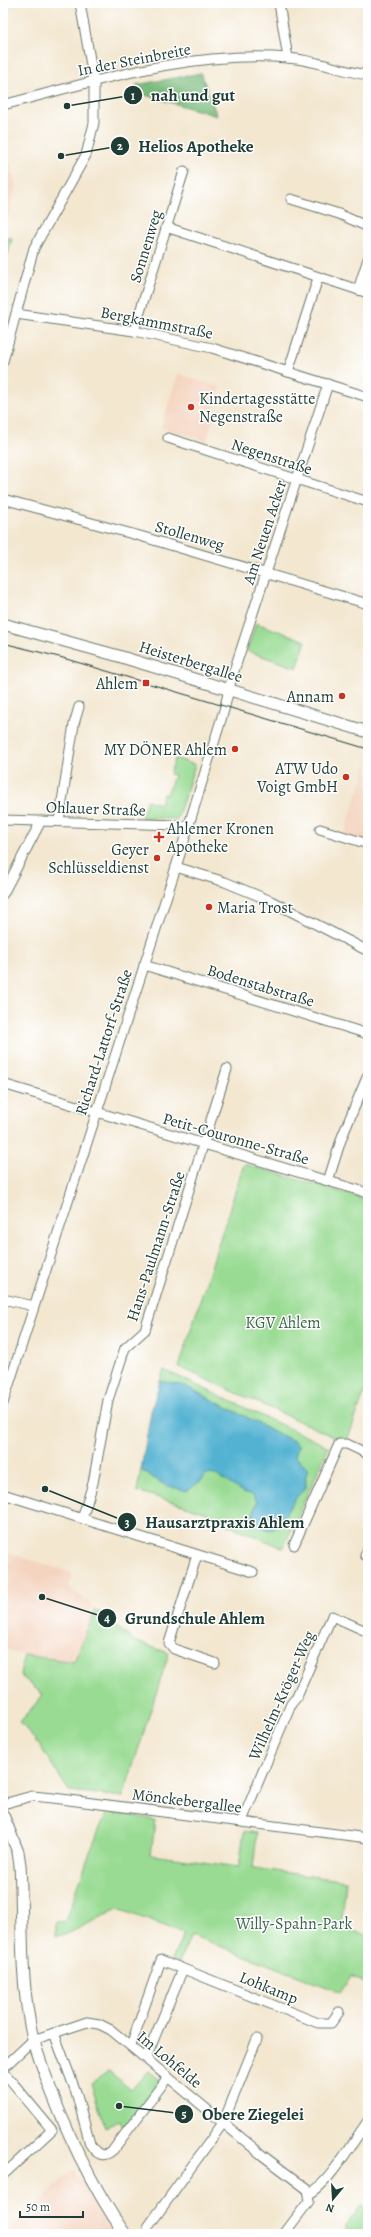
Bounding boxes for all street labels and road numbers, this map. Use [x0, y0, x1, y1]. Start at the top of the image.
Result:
street label: In der Steinbreite [76, 38, 193, 82]
street label: Sonnenweg [124, 207, 167, 286]
street label: Bergkammstraße [99, 301, 215, 345]
street label: Negenstraße [228, 434, 315, 480]
street label: Am Neuen Acker [237, 477, 292, 588]
street label: Stollenweg [152, 516, 227, 556]
street label: Heisterbergallee [136, 636, 245, 688]
street label: Ohlauer Straße [46, 796, 146, 822]
street label: Bodenstabstraße [204, 959, 317, 1013]
street label: Richard-Lattorf-Straße [70, 966, 138, 1118]
street label: Petit-Couronne-Straße [160, 1108, 311, 1170]
street label: Hans-Paulmann-Straße [121, 1168, 191, 1324]
street label: Wilhelm-Kröger-Weg [243, 1627, 320, 1765]
street label: Mönckebergallee [131, 1783, 243, 1819]
street label: Lohkamp [236, 1966, 301, 2010]
street label: Im Lohfelde [132, 2026, 207, 2093]

